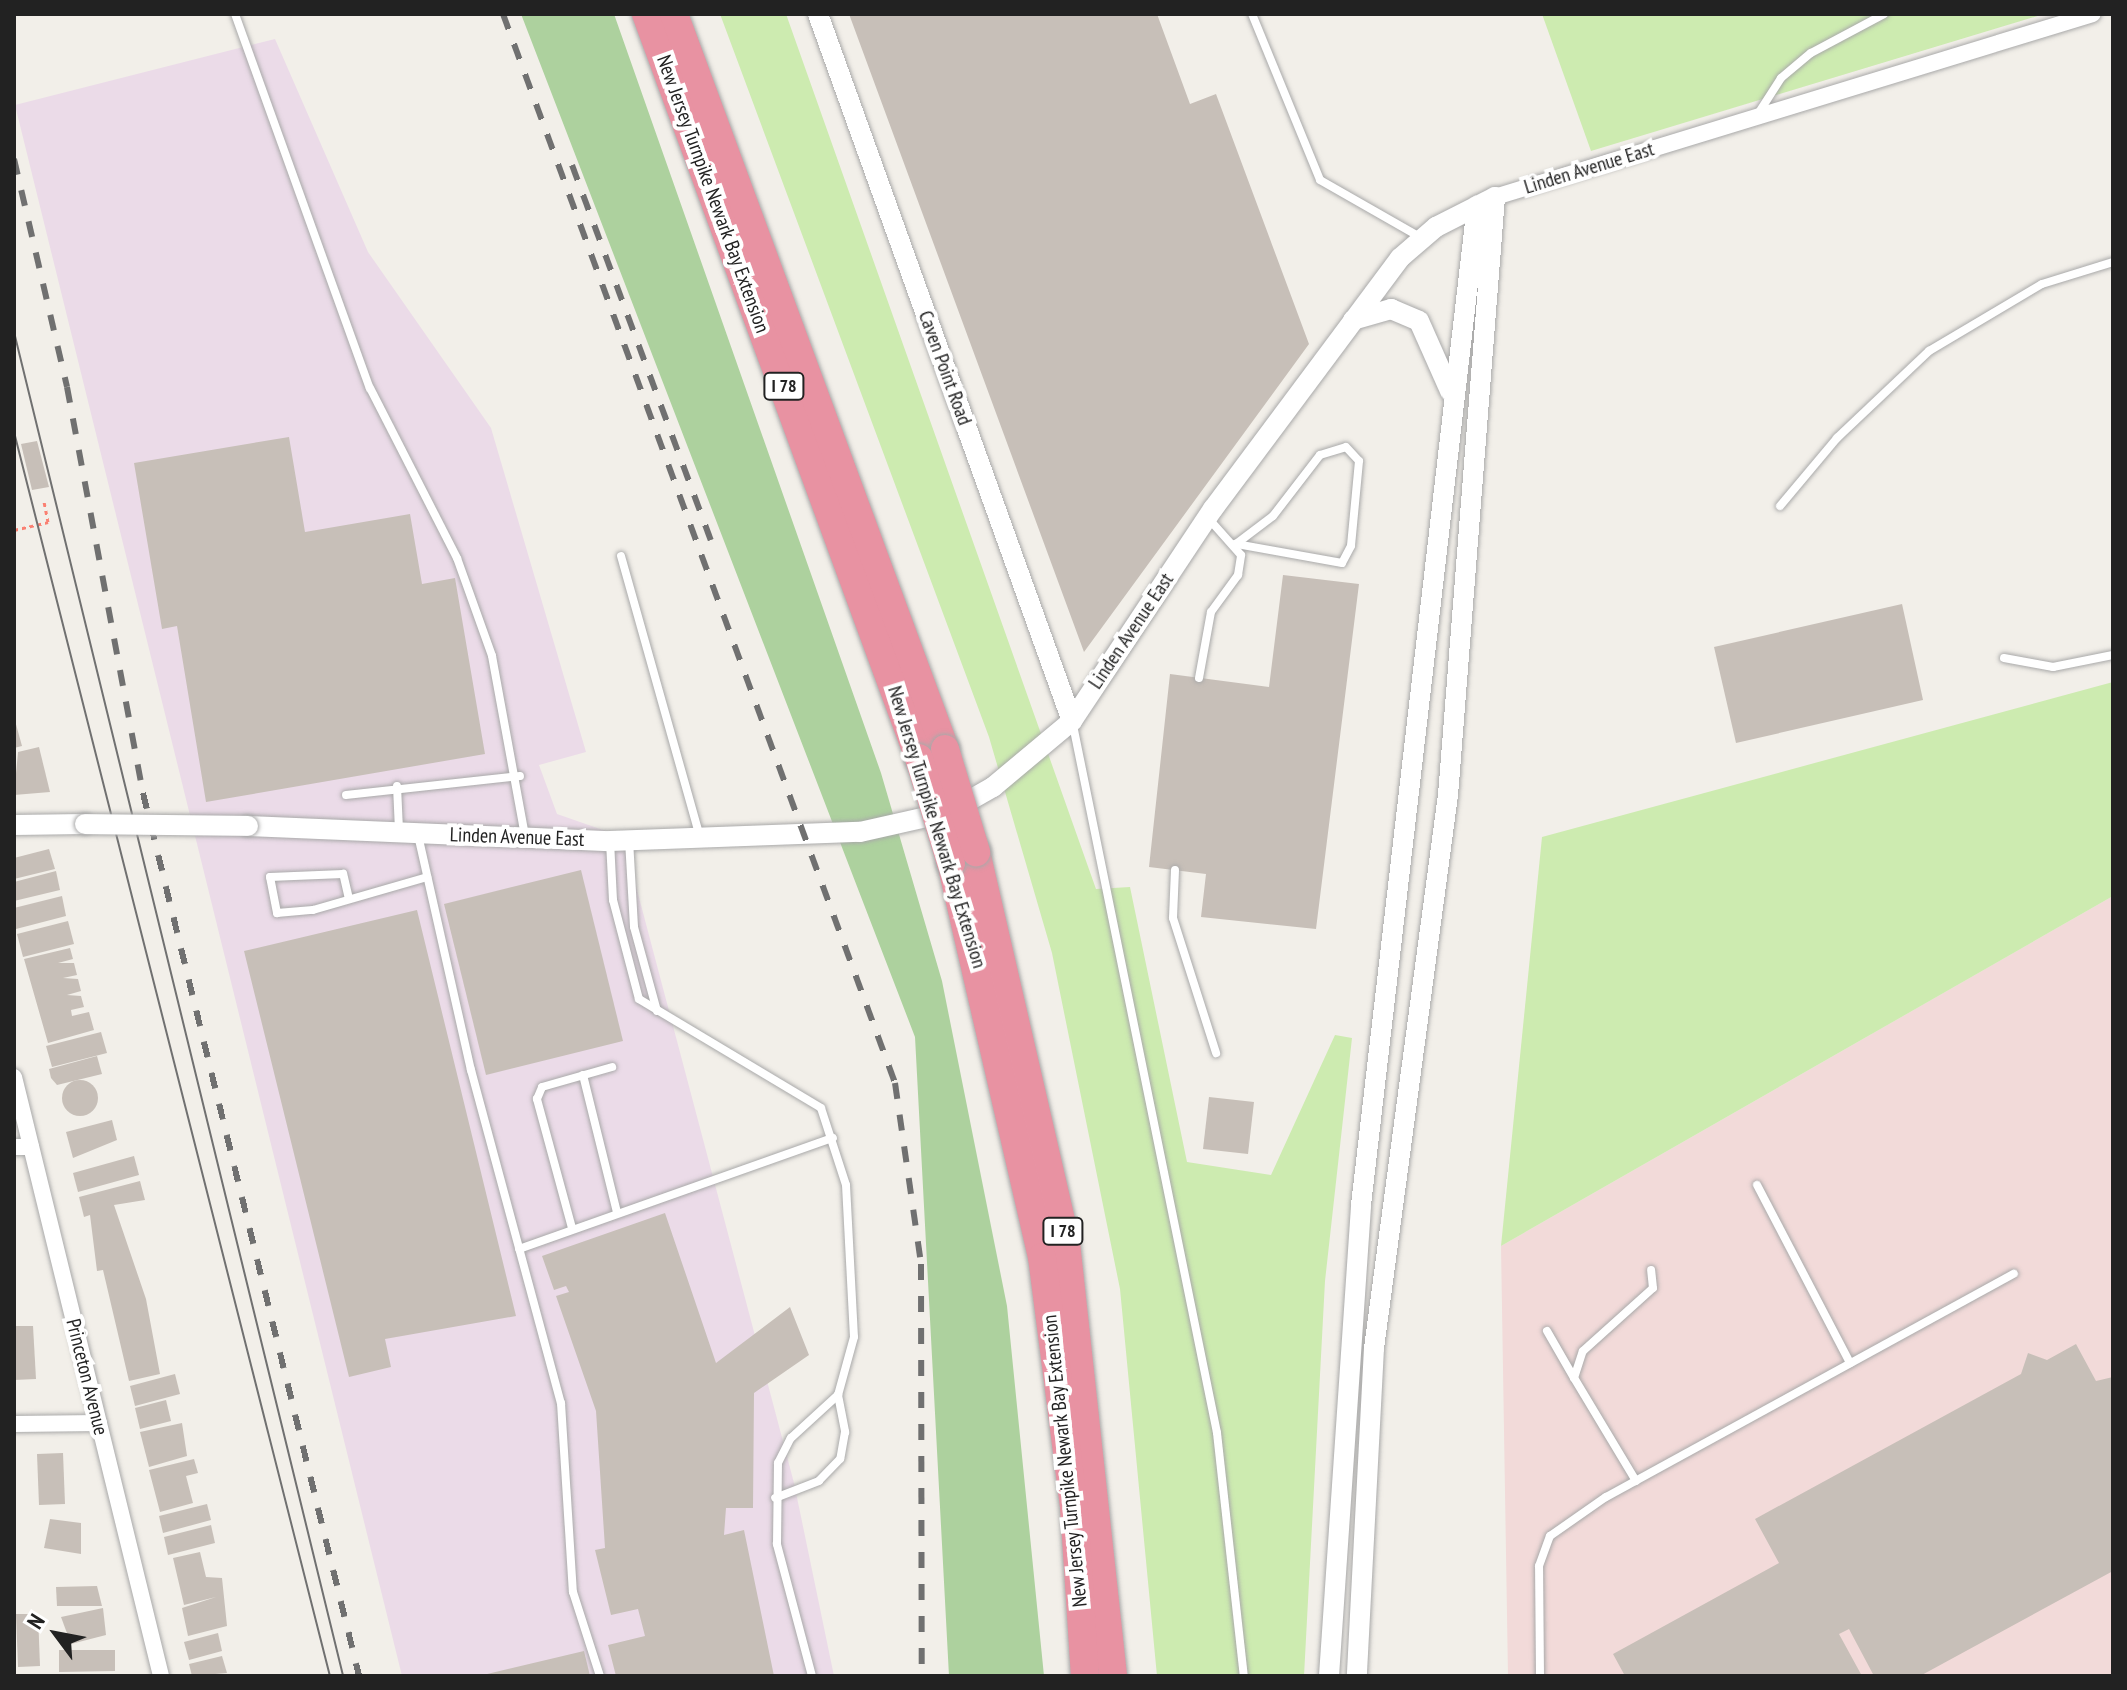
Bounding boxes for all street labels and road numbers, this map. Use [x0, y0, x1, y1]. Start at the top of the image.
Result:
street label: New Jersey Turnpike Newark Bay Extension [651, 51, 775, 337]
street label: Linden Avenue East [1521, 137, 1657, 199]
street label: Caven Point Road [913, 308, 977, 428]
road number: I 78 [762, 372, 806, 400]
street label: Linden Avenue East [1083, 568, 1179, 694]
street label: New Jersey Turnpike Newark Bay Extension [882, 682, 992, 972]
street label: Linden Avenue East [449, 823, 585, 851]
road number: I 78 [1041, 1217, 1085, 1245]
street label: New Jersey Turnpike Newark Bay Extension [1038, 1312, 1092, 1610]
street label: Princeton Avenue [61, 1316, 113, 1438]

